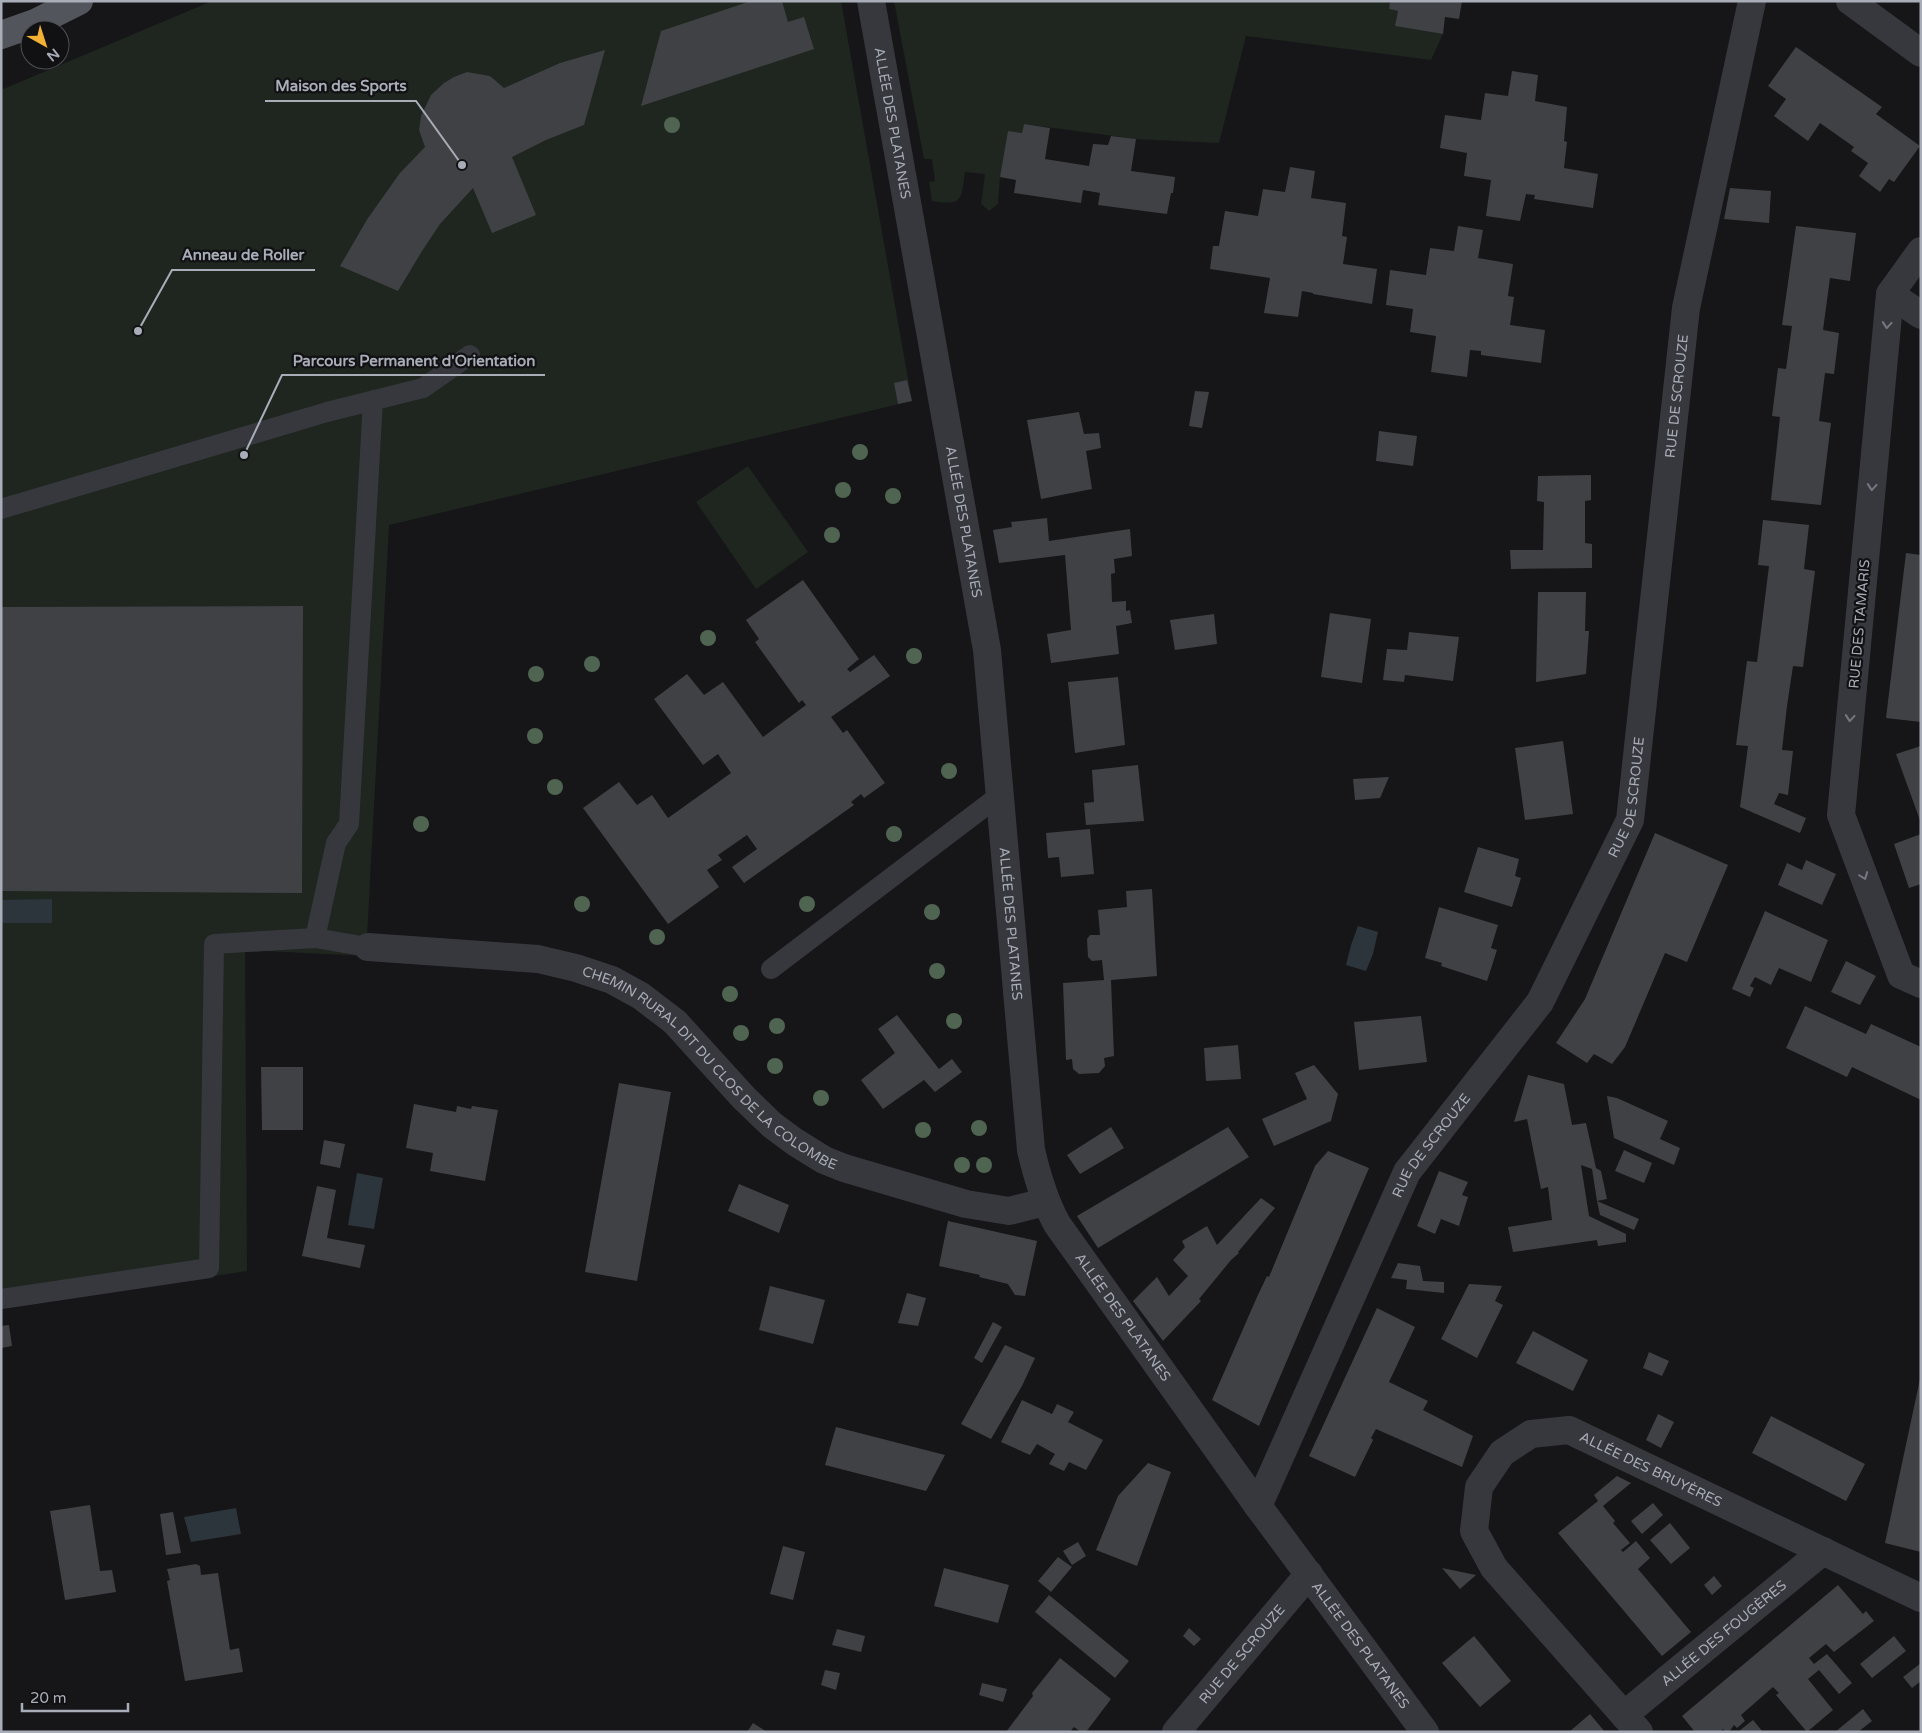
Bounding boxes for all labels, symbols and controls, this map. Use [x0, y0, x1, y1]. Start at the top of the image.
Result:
north arrow [20, 20, 70, 70]
text: N [43, 45, 63, 65]
street label: ALLÉE DES PLATANES [870, 46, 914, 201]
callout: Maison des Sports [265, 71, 416, 101]
text: Maison des Sports [275, 77, 407, 96]
callout: Anneau de Roller [172, 240, 315, 270]
text: Anneau de Roller [182, 246, 305, 264]
one-way arrow [1882, 321, 1893, 329]
street label: RUE DE SCROUZE [1662, 333, 1692, 459]
callout: Parcours Permanent d'Orientation [282, 345, 545, 375]
text: Parcours Permanent d'Orientation [293, 352, 535, 370]
street label: ALLÉE DES PLATANES [942, 445, 986, 599]
one-way arrow [1867, 483, 1878, 491]
street label: RUE DES TAMARIS [1845, 558, 1874, 689]
one-way arrow [1845, 714, 1856, 722]
street label: RUE DE SCROUZE [1605, 736, 1648, 861]
street label: ALLÉE DES PLATANES [995, 846, 1026, 1001]
one-way arrow [1858, 871, 1868, 880]
street label: CHEMIN RURAL DIT DU CLOS DE LA COLOMBE [580, 963, 840, 1173]
street label: RUE DE SCROUZE [1389, 1090, 1474, 1200]
street label: ALLÉE DES PLATANES [1071, 1250, 1175, 1385]
street label: ALLÉE DES BRUYÈRES [1577, 1428, 1725, 1511]
street label: ALLÉE DES FOUGÈRES [1658, 1577, 1790, 1690]
street label: ALLÉE DES PLATANES [1308, 1578, 1413, 1712]
street label: RUE DE SCROUZE [1195, 1601, 1289, 1707]
scale bar [22, 1680, 129, 1712]
text: 20 m [30, 1689, 67, 1707]

